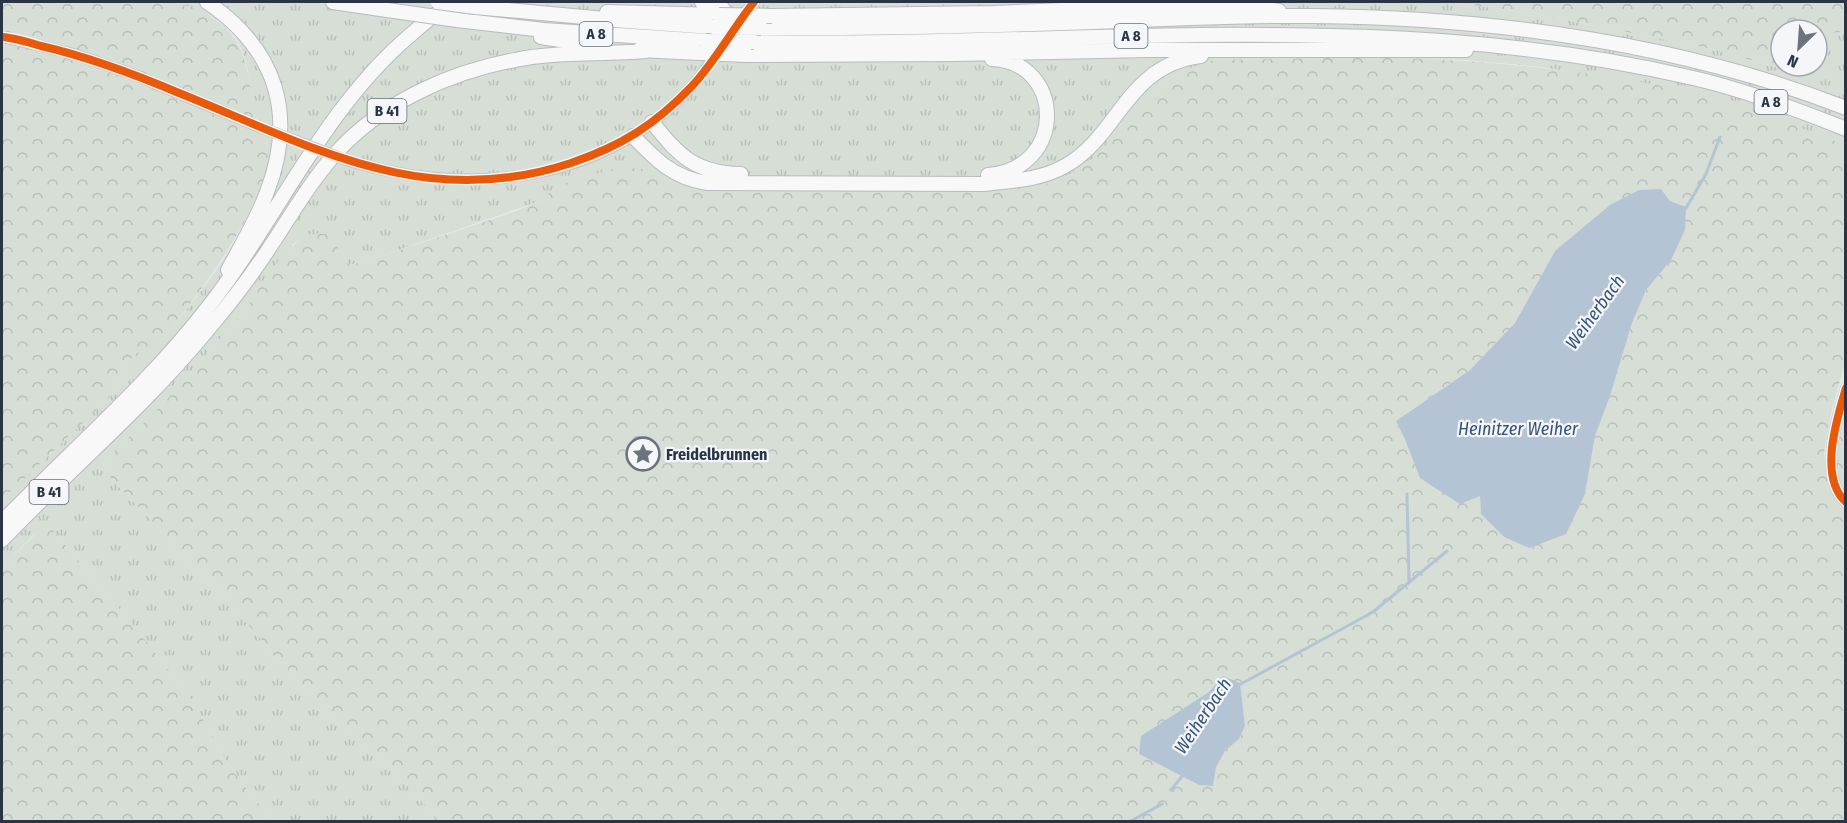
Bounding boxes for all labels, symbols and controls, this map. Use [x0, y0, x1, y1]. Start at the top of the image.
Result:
north arrow [1769, 18, 1829, 78]
road number: A 8 [580, 22, 612, 46]
road number: A 8 [1114, 24, 1148, 48]
text: N [1785, 51, 1801, 72]
road number: A 8 [1754, 90, 1788, 114]
road number: B 41 [368, 99, 406, 123]
water label: Weiherbach [1561, 271, 1629, 353]
water label: Heinitzer Weiher [1458, 418, 1579, 440]
place icon: Freidelbrunnen [625, 436, 661, 472]
place label: Freidelbrunnen [666, 445, 767, 464]
road number: B 41 [29, 480, 68, 504]
water label: Weiherbach [1170, 674, 1236, 758]

